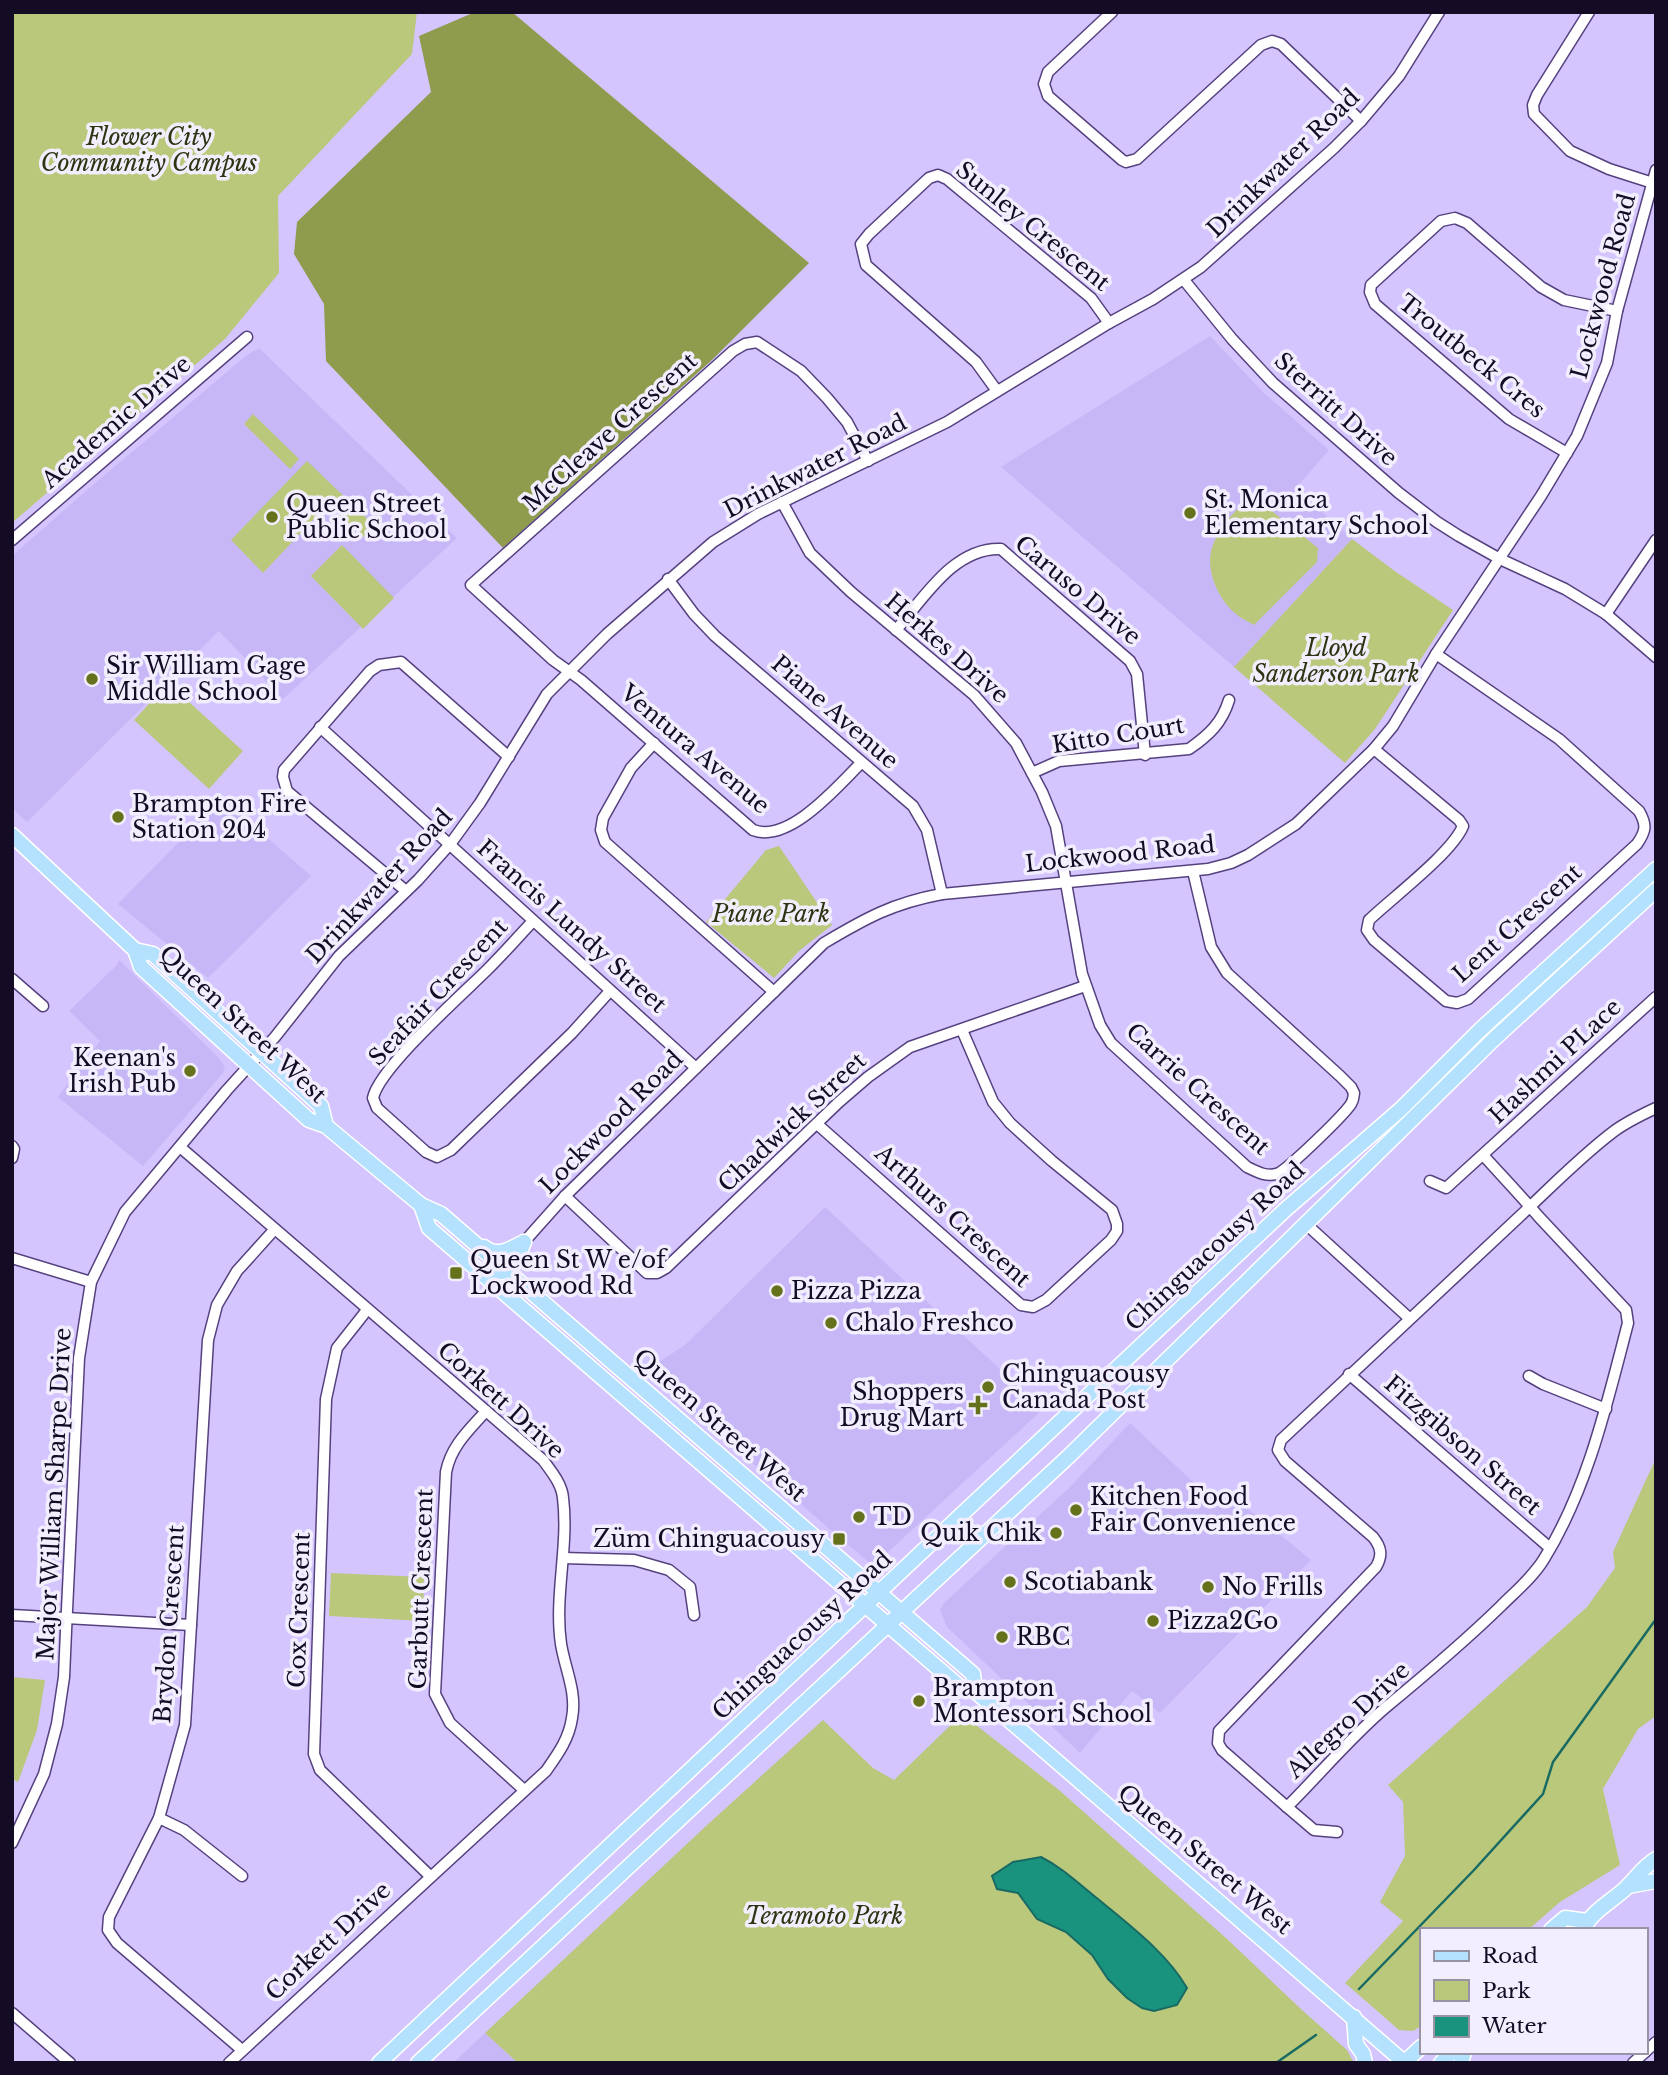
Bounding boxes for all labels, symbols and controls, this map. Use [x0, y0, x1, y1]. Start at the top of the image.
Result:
street label: Drinkwater Road [1201, 83, 1365, 243]
park label: Flower City Community Campus [41, 123, 258, 177]
street label: Sunley Crescent [950, 155, 1116, 297]
street label: Lockwood Road [1565, 190, 1641, 382]
street label: Troutbeck Cres [1393, 288, 1551, 424]
street label: McCleave Crescent [517, 346, 703, 517]
street label: Sterritt Drive [1269, 346, 1403, 472]
street label: Academic Drive [35, 350, 196, 495]
street label: Drinkwater Road [719, 408, 911, 524]
place label: St. Monica Elementary School [1204, 486, 1429, 540]
place label: Queen Street Public School [286, 490, 447, 544]
marker: St. Monica Elementary School [1182, 505, 1198, 521]
marker: Queen Street Public School [264, 509, 280, 525]
street label: Caruso Drive [1009, 529, 1147, 651]
street label: Herkes Drive [880, 587, 1014, 709]
park label: Lloyd Sanderson Park [1252, 634, 1420, 688]
street label: Piane Avenue [766, 649, 904, 775]
place label: Sir William Gage Middle School [106, 652, 306, 706]
marker: Sir William Gage Middle School [84, 671, 100, 687]
street label: Ventura Avenue [614, 678, 775, 819]
street label: Kitto Court [1050, 711, 1186, 759]
place label: Brampton Fire Station 204 [132, 790, 307, 844]
street label: Drinkwater Road [300, 803, 458, 969]
marker: Brampton Fire Station 204 [110, 809, 126, 825]
street label: Lockwood Road [1024, 830, 1216, 878]
street label: Francis Lundy Street [472, 834, 673, 1019]
street label: Lent Crescent [1447, 858, 1587, 988]
park label: Piane Park [711, 900, 830, 928]
street label: Seafair Crescent [363, 913, 513, 1071]
street label: Queen Street West [154, 939, 333, 1109]
street label: Hashmi PLace [1483, 993, 1627, 1129]
street label: Carrie Crescent [1120, 1017, 1276, 1161]
place label: Keenan's Irish Pub [69, 1044, 176, 1098]
street label: Lockwood Road [534, 1045, 688, 1199]
street label: Chadwick Street [712, 1046, 872, 1198]
marker: Keenan's Irish Pub [182, 1063, 198, 1079]
street label: Arthurs Crescent [869, 1138, 1037, 1293]
street label: Chinguacousy Road [1120, 1156, 1310, 1336]
place label: Queen St W e/of Lockwood Rd [470, 1246, 668, 1300]
marker: Queen St W e/of Lockwood Rd [448, 1265, 464, 1281]
place label: Pizza Pizza [791, 1277, 922, 1305]
marker: Pizza Pizza [769, 1283, 785, 1299]
place label: Chalo Freshco [845, 1309, 1014, 1337]
marker: Chalo Freshco [823, 1315, 839, 1331]
street label: Major William Sharpe Drive [31, 1327, 77, 1661]
street label: Corkett Drive [432, 1336, 570, 1464]
street label: Queen Street West [628, 1343, 812, 1507]
place label: Chinguacousy Canada Post [1002, 1360, 1170, 1414]
street label: Fitzgibson Street [1379, 1369, 1547, 1521]
place label: Shoppers Drug Mart [840, 1378, 964, 1432]
marker: Chinguacousy Canada Post [980, 1379, 996, 1395]
marker: Shoppers Drug Mart [970, 1397, 986, 1413]
place label: Kitchen Food Fair Convenience [1090, 1483, 1296, 1537]
street label: Garbutt Crescent [404, 1488, 439, 1690]
marker: Kitchen Food Fair Convenience [1068, 1502, 1084, 1518]
place label: TD [873, 1503, 912, 1531]
marker: TD [851, 1509, 867, 1525]
place label: Quik Chik [920, 1519, 1043, 1547]
street label: Brydon Crescent [148, 1524, 190, 1724]
place label: Züm Chinguacousy [593, 1525, 825, 1553]
marker: Quik Chik [1048, 1525, 1064, 1541]
street label: Cox Crescent [282, 1531, 316, 1688]
marker: Züm Chinguacousy [831, 1531, 847, 1547]
street label: Chinguacousy Road [707, 1545, 897, 1725]
place label: Scotiabank [1024, 1568, 1154, 1596]
place label: No Frills [1222, 1573, 1323, 1601]
marker: Scotiabank [1002, 1574, 1018, 1590]
marker: No Frills [1200, 1579, 1216, 1595]
place label: Pizza2Go [1167, 1607, 1278, 1635]
marker: Pizza2Go [1145, 1613, 1161, 1629]
place label: RBC [1016, 1623, 1070, 1651]
marker: RBC [994, 1629, 1010, 1645]
street label: Allegro Drive [1280, 1656, 1415, 1785]
place label: Brampton Montessori School [933, 1674, 1152, 1728]
marker: Brampton Montessori School [911, 1693, 927, 1709]
street label: Queen Street West [1112, 1778, 1298, 1940]
street label: Corkett Drive [260, 1876, 396, 2006]
park label: Teramoto Park [745, 1902, 903, 1930]
legend [1420, 1928, 1647, 2054]
text: Road [1482, 1943, 1538, 1969]
text: Park [1482, 1978, 1531, 2004]
text: Water [1481, 2013, 1546, 2039]

